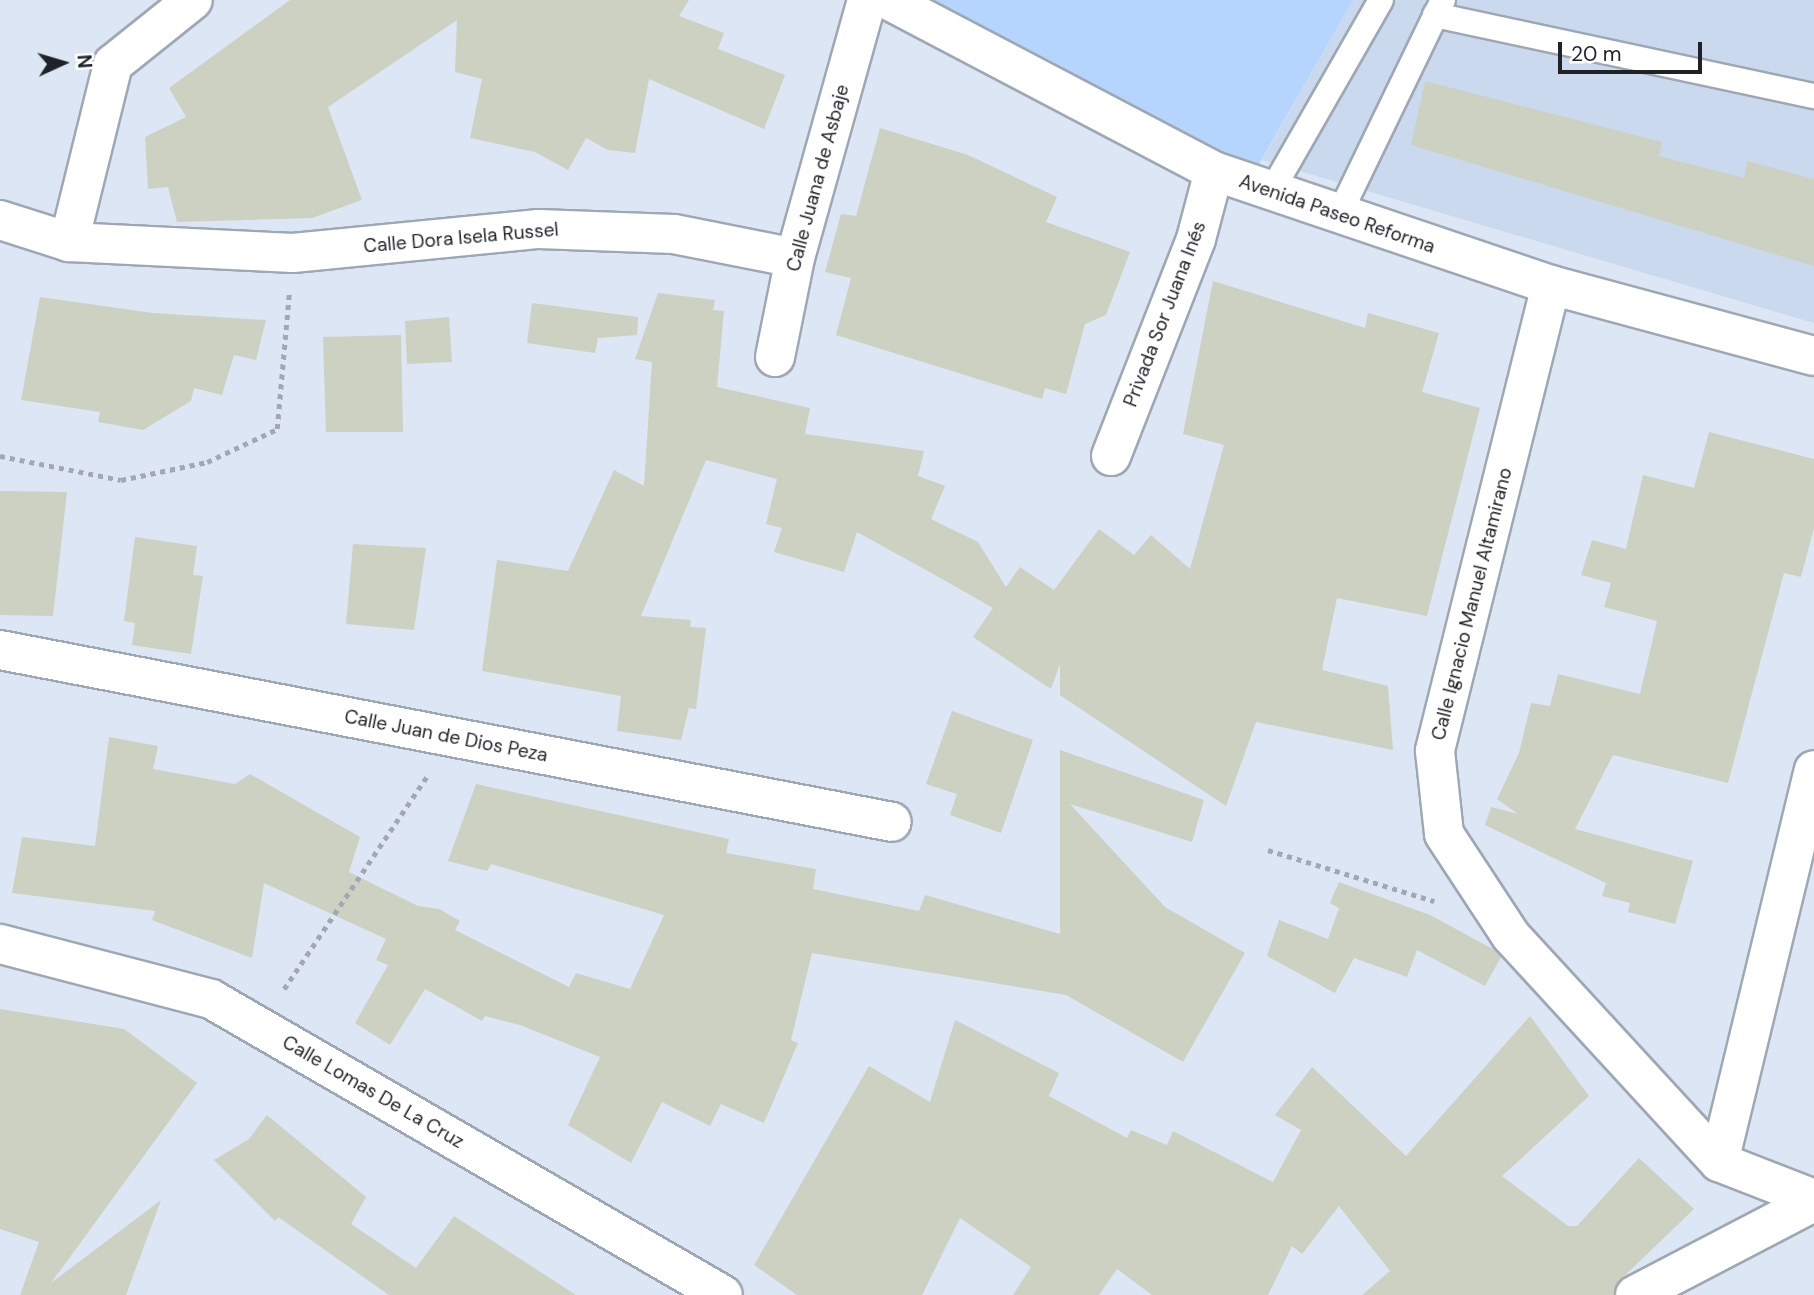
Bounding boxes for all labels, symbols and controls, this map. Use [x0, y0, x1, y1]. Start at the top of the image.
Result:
north arrow [28, 28, 98, 98]
scale bar [1562, 28, 1706, 72]
text: 20 m [1571, 40, 1622, 68]
text: N [71, 54, 97, 69]
street label: Calle Juana de Asbaje [782, 82, 854, 274]
street label: Avenida Paseo Reforma [1236, 170, 1438, 258]
street label: Calle Dora Isela Russel [363, 218, 559, 258]
street label: Privada Sor Juana Inés [1119, 218, 1211, 410]
street label: Calle Ignacio Manuel Altamirano [1427, 465, 1517, 743]
street label: Calle Juan de Dios Peza [342, 705, 550, 767]
street label: Calle Lomas De La Cruz [278, 1031, 468, 1153]

